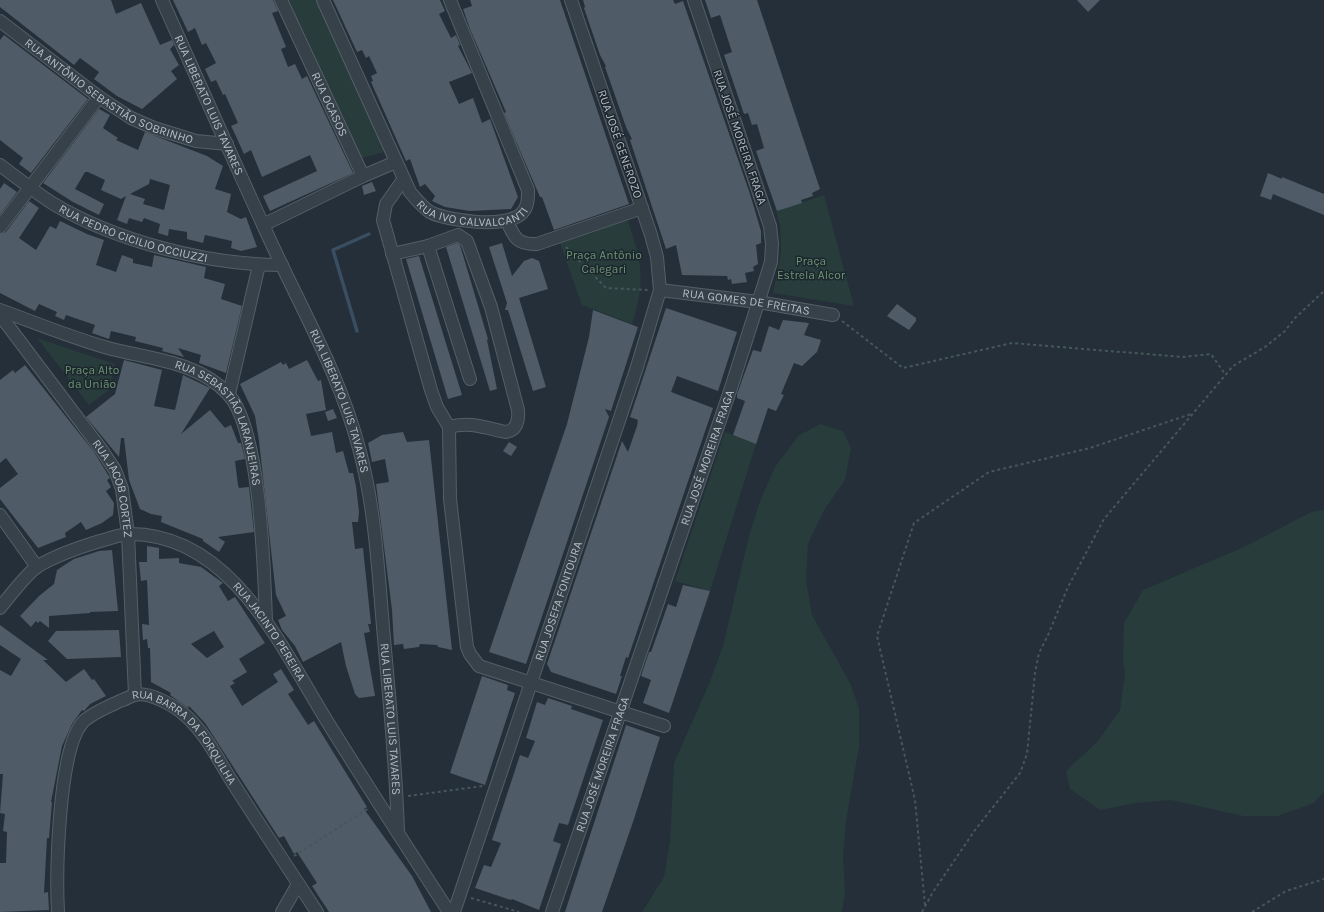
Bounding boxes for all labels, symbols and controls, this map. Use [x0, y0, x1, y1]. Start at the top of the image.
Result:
street label: RUA LIBERATO LUIS TAVARES [172, 33, 246, 177]
street label: RUA ANTÔNIO SEBASTIÃO SOBRINHO [22, 36, 195, 147]
street label: RUA JOSÉ MOREIRA FRAGA [710, 67, 771, 206]
street label: RUA OCASOS [309, 70, 351, 139]
street label: RUA JOSÉ GENEROZO [595, 88, 646, 200]
street label: RUA IVO CALVALCANTI [413, 191, 529, 209]
text: RUA IVO CALVALCANTI [414, 197, 531, 229]
street label: RUA PEDRO CICILIO OCCIUZZI [56, 201, 209, 265]
park label: Praça Antônio Calegari [566, 248, 642, 276]
park label: Praça Estrela Alcor [777, 254, 846, 282]
street label: RUA GOMES DE FREITAS [682, 286, 811, 318]
street label: RUA LIBERATO LUIS TAVARES [307, 327, 372, 474]
street label: RUA SEBASTIÃO LARANJEIRAS [173, 357, 264, 487]
park label: Praça Alto da União [65, 363, 119, 391]
street label: RUA JOSÉ MOREIRA FRAGA [678, 388, 737, 527]
street label: RUA JACOB CORTEZ [89, 437, 135, 538]
street label: RUA JOSEFA FONTOURA [532, 539, 585, 663]
street label: RUA JACINTO PEREIRA [230, 579, 309, 683]
street label: RUA LIBERATO LUIS TAVARES [377, 642, 403, 795]
street label: RUA BARRA DA FORQUILHA [131, 687, 239, 787]
street label: RUA JOSÉ MOREIRA FRAGA [573, 695, 632, 834]

